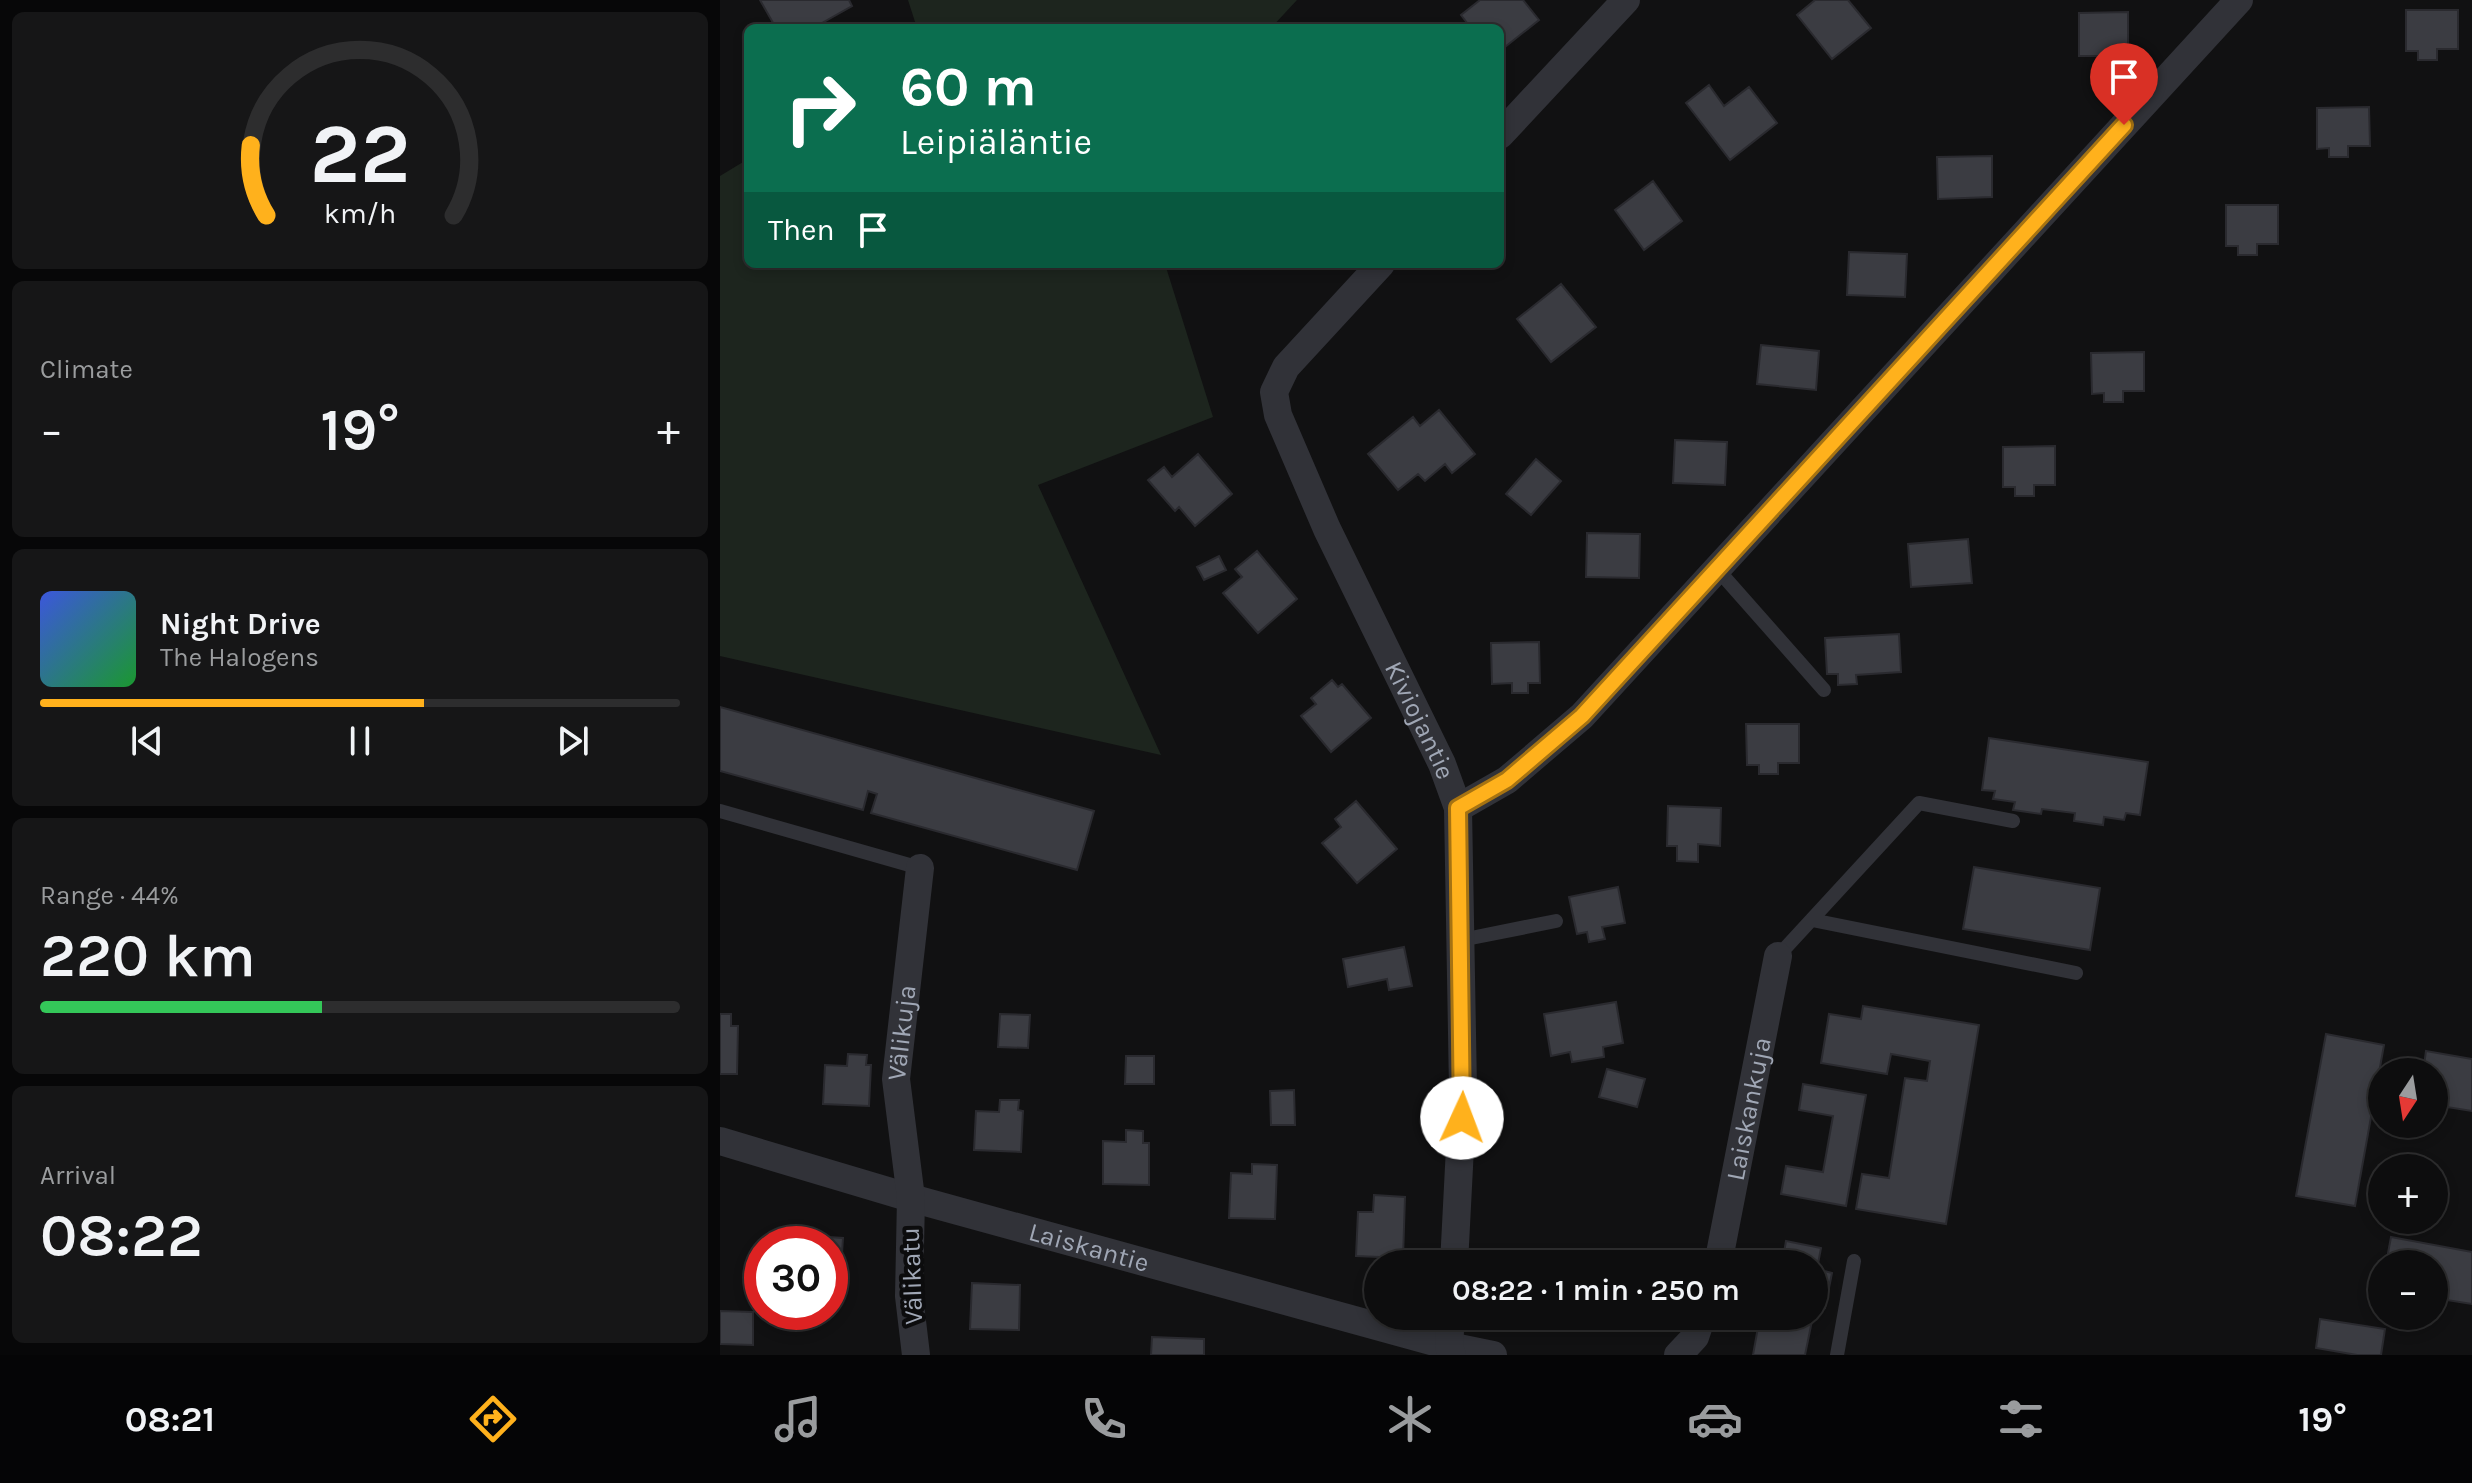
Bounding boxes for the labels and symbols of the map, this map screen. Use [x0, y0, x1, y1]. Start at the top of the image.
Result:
pin [2090, 43, 2158, 125]
street label: Kiviojantie [1379, 656, 1462, 783]
street label: Välikuja [880, 983, 922, 1082]
street label: Laiskankuja [1719, 1035, 1777, 1183]
north arrow [2368, 1058, 2448, 1138]
position arrow [1420, 1076, 1504, 1160]
street label: Laiskantie [1025, 1216, 1153, 1278]
speed limit sign: 30 [744, 1226, 848, 1330]
street label: Välikatu [895, 1227, 929, 1325]

